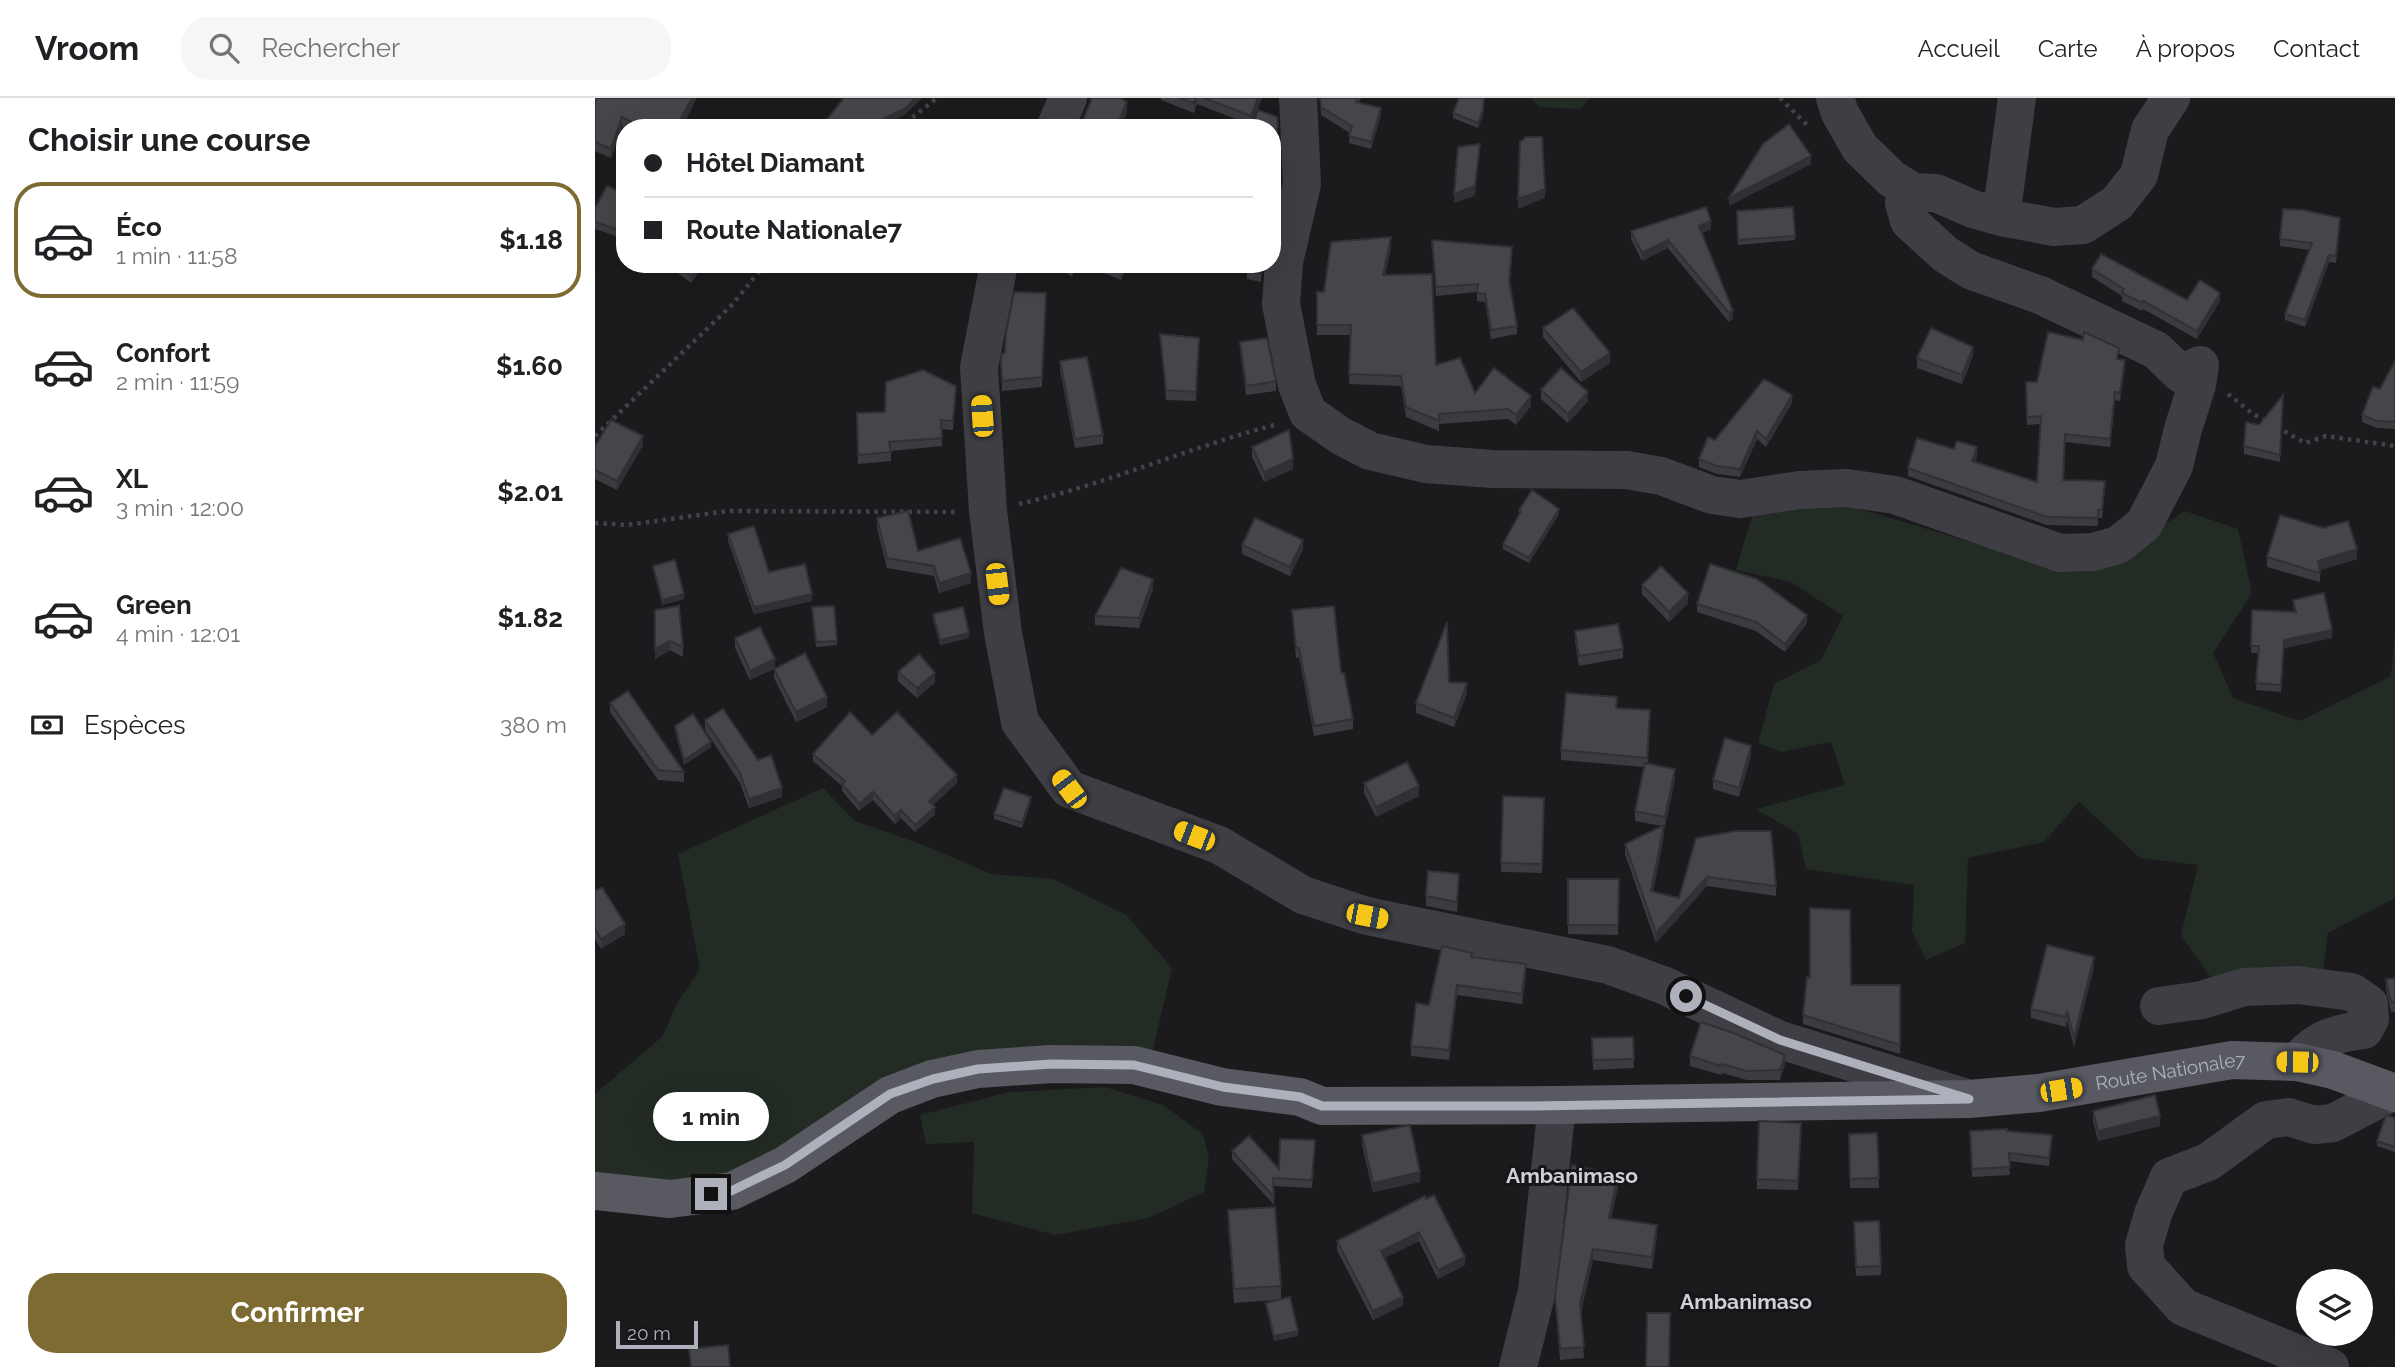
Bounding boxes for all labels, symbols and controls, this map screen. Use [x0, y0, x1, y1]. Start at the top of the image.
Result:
search box [181, 17, 671, 80]
text: Vroom [35, 29, 139, 68]
icon: search [205, 29, 243, 67]
text: Rechercher [261, 33, 400, 63]
text: Accueil [1918, 34, 2000, 63]
text: Carte [2038, 34, 2098, 63]
text: À propos [2136, 34, 2235, 63]
text: Contact [2273, 34, 2360, 63]
text: Choisir une course [28, 121, 311, 158]
text: Hôtel Diamant [686, 148, 865, 178]
icon: car [32, 209, 95, 272]
text: Éco [116, 212, 162, 242]
text: Route Nationale7 [686, 215, 902, 245]
text: $1.18 [499, 225, 563, 255]
text: 1 min · 11:58 [116, 242, 238, 269]
icon: car [32, 335, 95, 398]
text: Confort [116, 338, 210, 368]
text: $1.60 [496, 351, 563, 381]
text: 2 min · 11:59 [116, 368, 240, 395]
car [971, 394, 994, 438]
icon: car [32, 461, 95, 524]
text: XL [116, 464, 148, 494]
text: $2.01 [497, 477, 563, 507]
text: 3 min · 12:00 [116, 494, 244, 521]
car [985, 562, 1010, 606]
icon: car [32, 587, 95, 650]
text: Green [116, 590, 192, 620]
text: $1.82 [497, 603, 563, 633]
text: 4 min · 12:01 [116, 620, 240, 647]
icon: cash [28, 706, 66, 744]
text: Espèces [84, 710, 186, 740]
text: 380 m [500, 711, 567, 738]
car [1048, 766, 1091, 812]
car [1171, 819, 1218, 853]
car [1345, 902, 1390, 930]
route start [1670, 980, 1702, 1012]
street label: Route Nationale7 [2094, 1049, 2246, 1094]
car [2276, 1051, 2319, 1073]
car [2039, 1076, 2084, 1104]
callout: 1 min [653, 1093, 769, 1142]
text: 1 min [682, 1103, 740, 1130]
district label: Ambanimaso [1506, 1163, 1638, 1188]
route end [695, 1178, 727, 1210]
map controls [2296, 1269, 2373, 1346]
button: layers [2296, 1269, 2373, 1346]
button: Confirmer [28, 1273, 567, 1353]
district label: Ambanimaso [1680, 1289, 1812, 1314]
scale bar [616, 1318, 698, 1350]
text: 20 m [627, 1322, 671, 1344]

